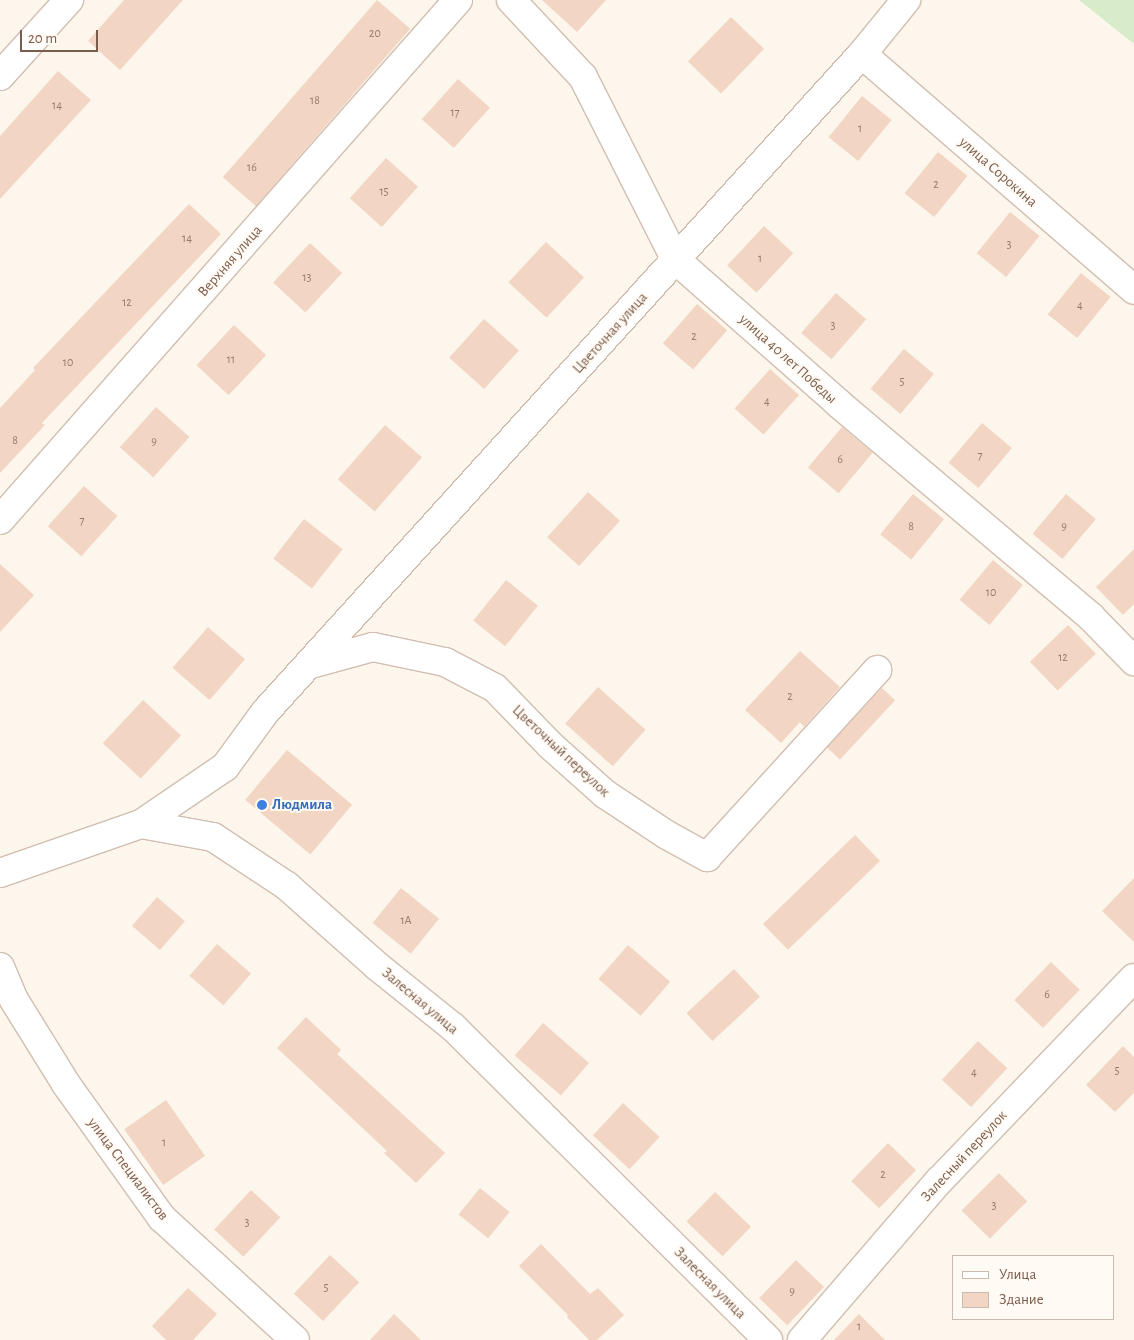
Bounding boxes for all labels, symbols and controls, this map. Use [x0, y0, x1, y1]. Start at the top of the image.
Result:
scale bar [22, 20, 100, 52]
house number: 20 [369, 27, 381, 41]
text: 20 m [28, 31, 57, 46]
house number: 18 [310, 94, 320, 108]
house number: 14 [52, 99, 62, 113]
house number: 17 [450, 106, 460, 120]
house number: 1 [858, 122, 862, 136]
street label: улица Сорокина [955, 133, 1041, 211]
house number: 16 [247, 161, 257, 175]
house number: 2 [933, 178, 939, 192]
house number: 15 [379, 185, 389, 199]
street label: Верхняя улица [194, 221, 266, 301]
house number: 14 [182, 232, 192, 246]
house number: 3 [1007, 238, 1011, 252]
house number: 1 [758, 252, 762, 266]
house number: 13 [302, 271, 312, 285]
street label: Цветочная улица [569, 289, 651, 377]
house number: 12 [122, 296, 132, 310]
house number: 4 [1077, 299, 1083, 313]
street label: улица 40 лет Победы [735, 310, 841, 408]
house number: 3 [831, 319, 835, 333]
house number: 2 [691, 330, 697, 344]
house number: 11 [227, 353, 235, 367]
house number: 10 [63, 356, 73, 370]
house number: 5 [899, 375, 905, 389]
house number: 4 [764, 395, 770, 409]
house number: 8 [12, 434, 18, 448]
house number: 9 [151, 435, 157, 449]
house number: 7 [977, 449, 983, 463]
house number: 6 [837, 453, 843, 467]
house number: 7 [79, 514, 85, 528]
house number: 8 [908, 520, 914, 534]
house number: 9 [1061, 520, 1067, 534]
house number: 10 [986, 586, 996, 600]
house number: 12 [1058, 651, 1068, 665]
house number: 2 [787, 690, 793, 704]
street label: Цветочный переулок [508, 701, 614, 801]
place label: Людмила [272, 796, 332, 814]
marker: Людмила [256, 799, 268, 811]
house number: 1А [400, 914, 412, 928]
street label: Залесная улица [378, 964, 462, 1038]
house number: 6 [1044, 988, 1050, 1002]
house number: 5 [1114, 1064, 1120, 1078]
house number: 4 [971, 1066, 977, 1080]
street label: Залесный переулок [917, 1107, 1011, 1205]
street label: улица Специалистов [84, 1114, 172, 1224]
house number: 1 [162, 1136, 166, 1150]
house number: 2 [880, 1168, 886, 1182]
house number: 3 [992, 1199, 996, 1213]
house number: 3 [245, 1216, 249, 1230]
street label: Залесная улица [670, 1243, 750, 1323]
legend [952, 1255, 1114, 1320]
text: Улица [999, 1267, 1036, 1282]
house number: 5 [323, 1281, 329, 1295]
house number: 9 [789, 1285, 795, 1299]
text: Здание [999, 1292, 1044, 1307]
house number: 1 [857, 1320, 861, 1334]

